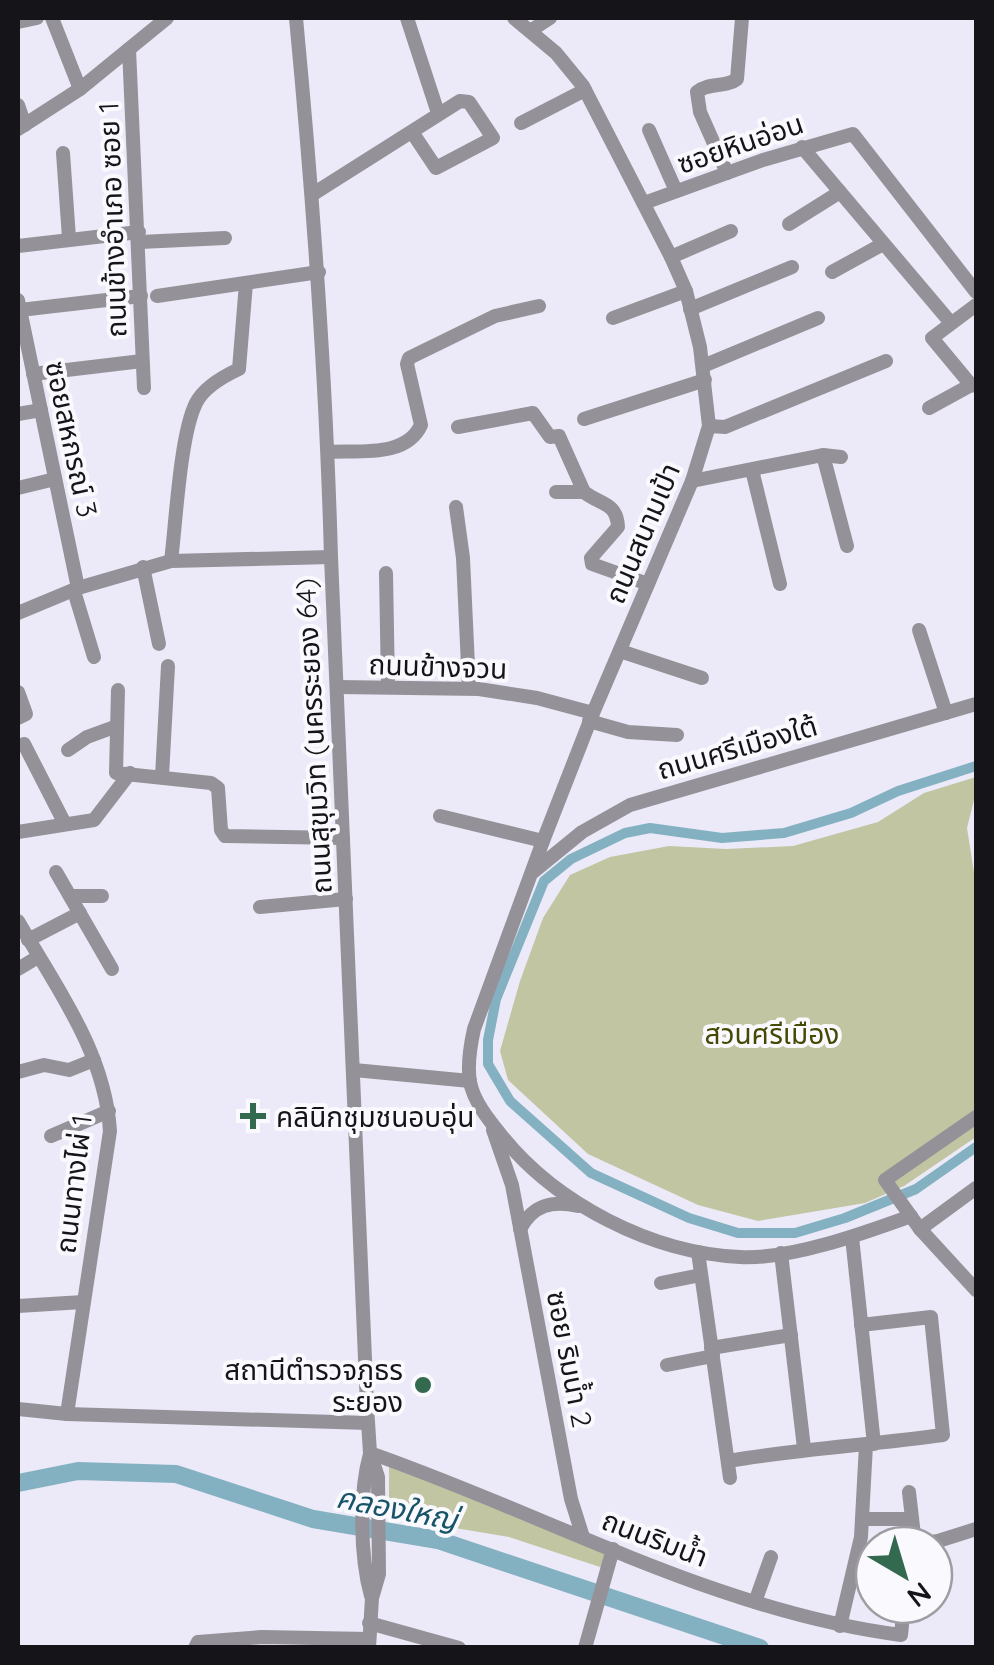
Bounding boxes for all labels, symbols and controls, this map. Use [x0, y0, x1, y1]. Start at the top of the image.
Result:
street label: ถนนข้างอำเภอ ซอย 1 [90, 102, 134, 338]
street label: ซอยหินอ่อน [672, 105, 808, 181]
street label: ซอยสหกรณ์ 3 [38, 358, 106, 520]
street label: ถนนสนามเป้า [597, 457, 687, 609]
street label: ถนนสุขุมวิท (นครระยอง 64) [287, 577, 339, 895]
street label: ถนนข้างจวน [368, 646, 508, 686]
street label: ถนนศรีเมืองใต้ [653, 707, 821, 787]
park label: สวนศรีเมือง [705, 1016, 839, 1051]
place label: คลินิกชุมชนอบอุ่น [276, 1099, 475, 1134]
marker: คลินิกชุมชนอบอุ่น [240, 1103, 266, 1129]
street label: ถนนทางไผ่ 1 [47, 1113, 99, 1255]
street label: ซอย ริมน้ำ 2 [540, 1288, 601, 1430]
place label: สถานีตำรวจภูธร ระยอง [224, 1352, 403, 1419]
marker: สถานีตำรวจภูธร ระยอง [412, 1374, 434, 1396]
water label: คลองใหญ่ [333, 1478, 465, 1539]
street label: ถนนริมน้ำ [597, 1501, 713, 1574]
north arrow [854, 1525, 954, 1625]
text: N [901, 1575, 939, 1615]

